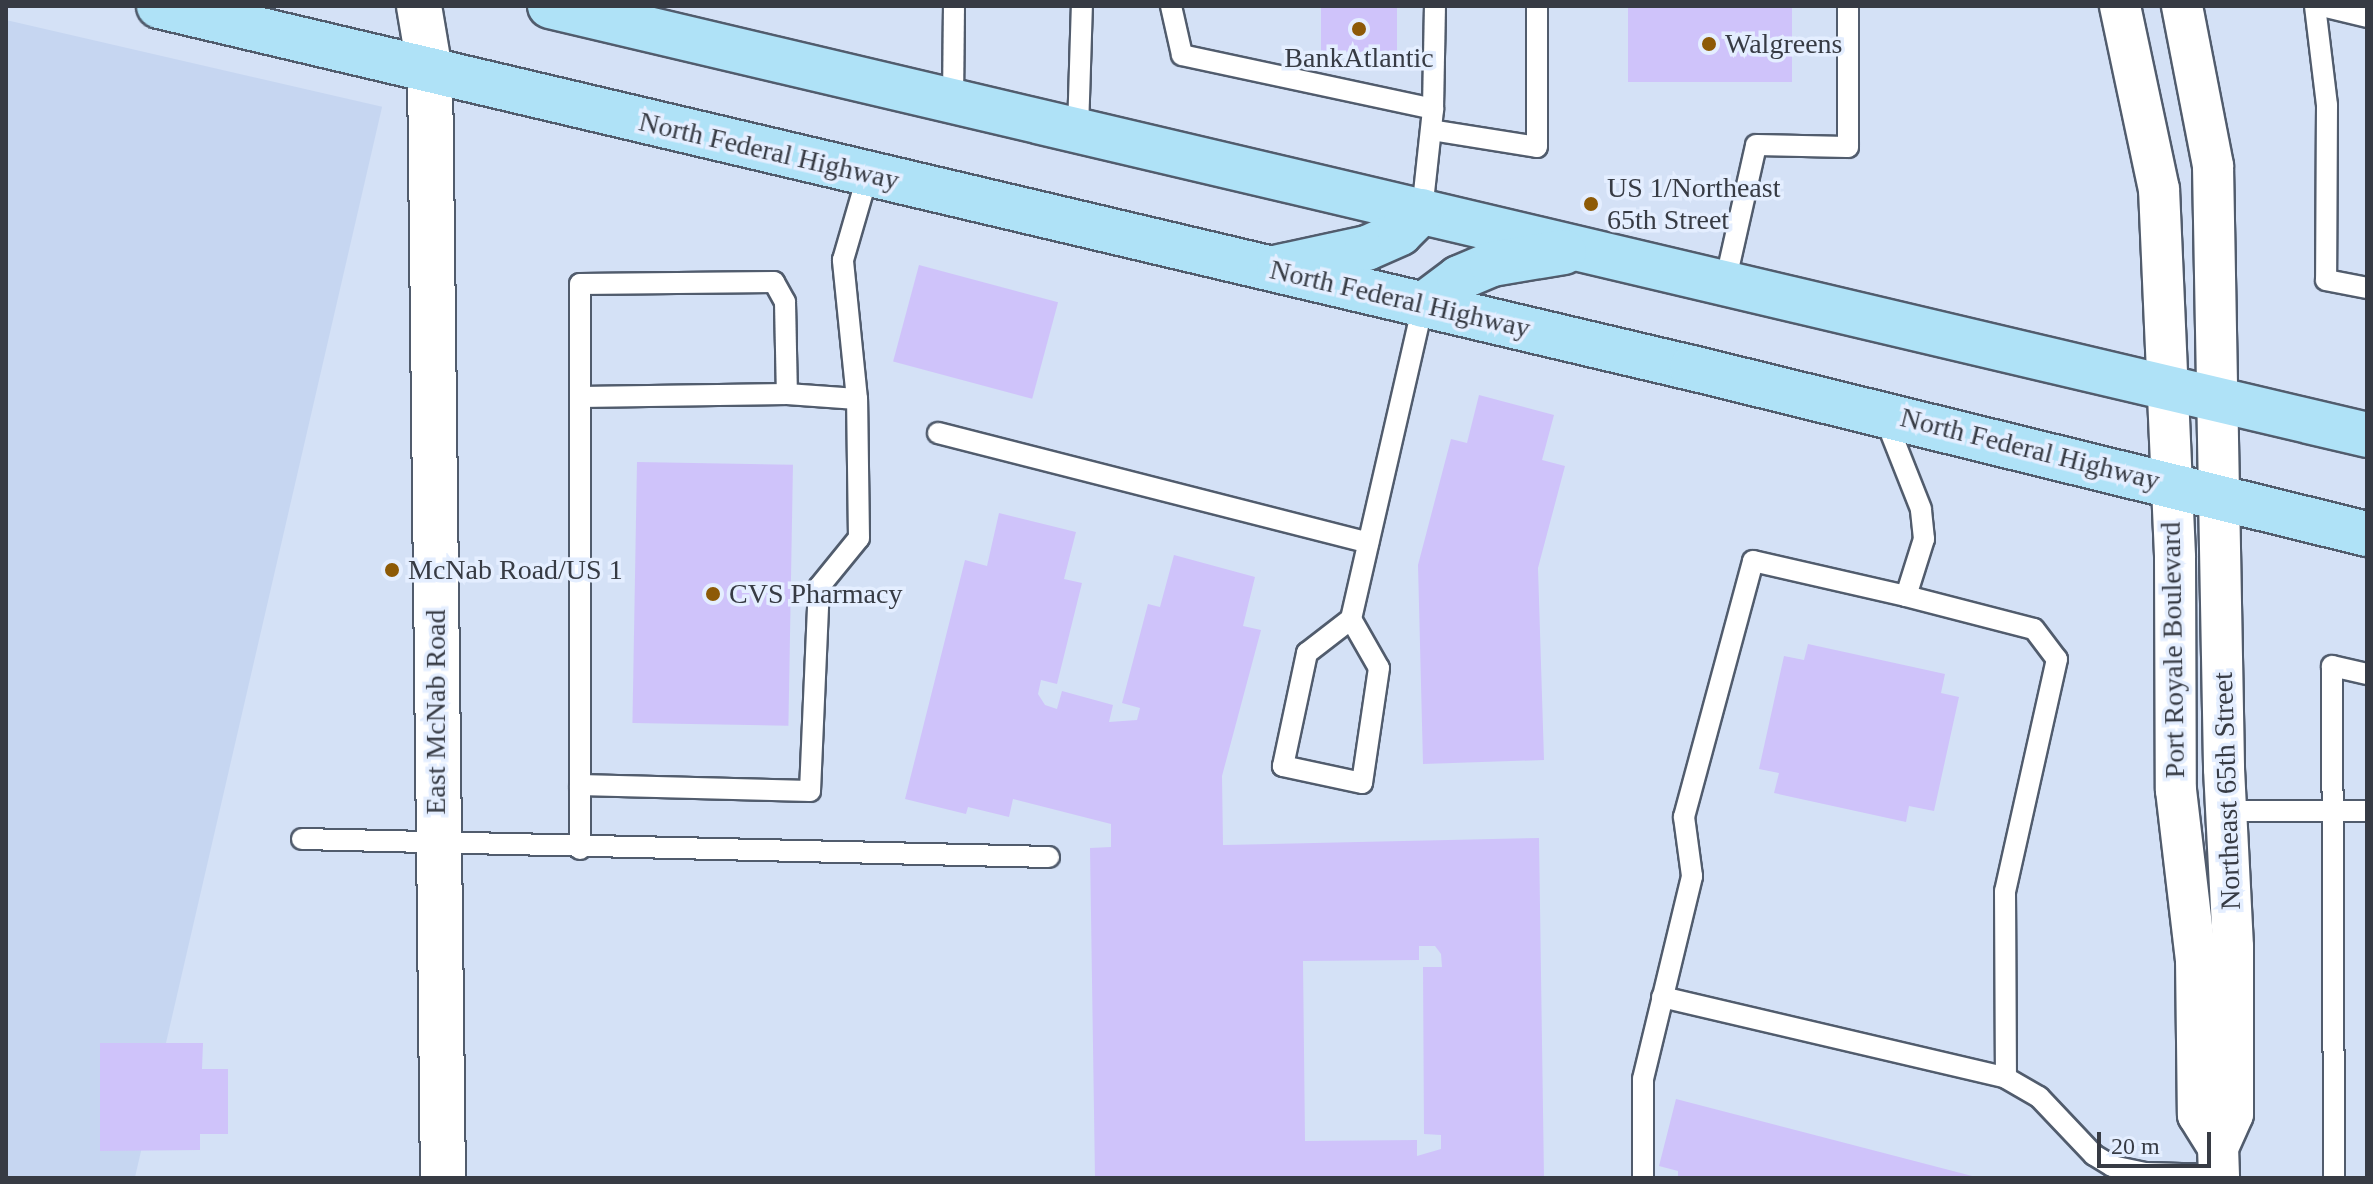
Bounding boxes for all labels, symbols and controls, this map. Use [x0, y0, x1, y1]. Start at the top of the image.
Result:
marker: BankAtlantic [1350, 20, 1368, 38]
place label: Walgreens [1725, 27, 1842, 61]
marker: Walgreens [1700, 35, 1718, 53]
place label: BankAtlantic [1284, 41, 1434, 75]
street label: North Federal Highway [636, 105, 902, 197]
place label: US 1/Northeast 65th Street [1607, 171, 1780, 237]
marker: US 1/Northeast 65th Street [1582, 195, 1600, 213]
street label: North Federal Highway [1267, 253, 1533, 345]
street label: North Federal Highway [1897, 401, 2163, 497]
street label: Port Royale Boulevard [2154, 521, 2192, 779]
place label: McNab Road/US 1 [408, 553, 623, 587]
marker: McNab Road/US 1 [383, 561, 401, 579]
place label: CVS Pharmacy [729, 577, 902, 611]
marker: CVS Pharmacy [704, 585, 722, 603]
street label: East McNab Road [419, 609, 453, 815]
street label: Northeast 65th Street [2206, 672, 2248, 910]
scale bar [2101, 1116, 2215, 1166]
text: 20 m [2111, 1133, 2160, 1159]

